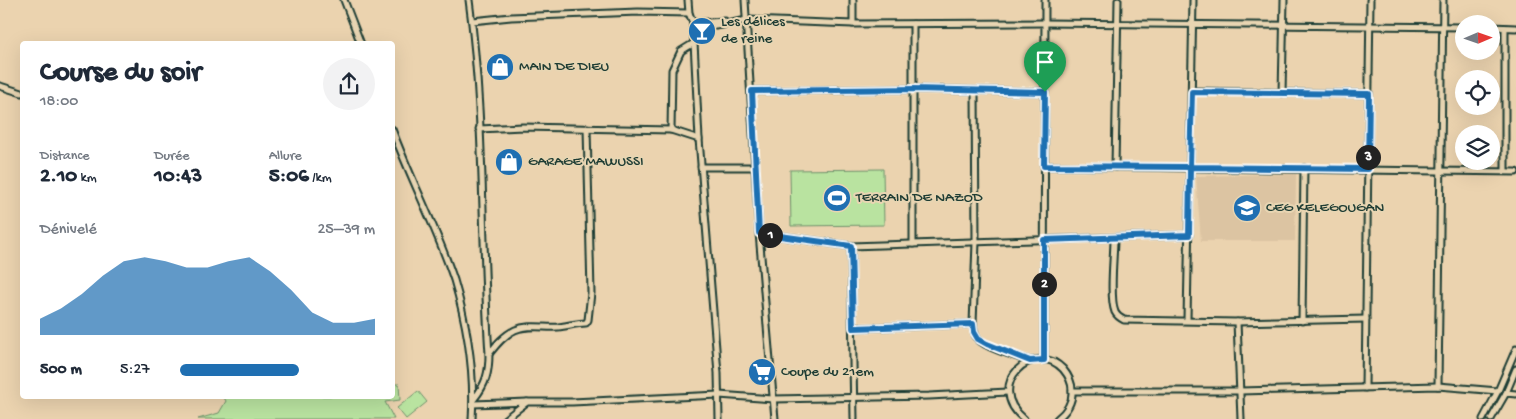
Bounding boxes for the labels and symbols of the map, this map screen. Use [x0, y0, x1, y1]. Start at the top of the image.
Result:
place label: Les délices de reine [721, 13, 785, 48]
north arrow [1455, 15, 1500, 60]
bar icon: Les délices de reine [687, 16, 717, 46]
pin [1024, 41, 1066, 92]
shop icon: MAIN DE DIEU [485, 52, 515, 82]
place label: MAIN DE DIEU [519, 58, 610, 76]
pin: 3 [1356, 144, 1380, 170]
shop icon: GARAGE MAWUSSI [494, 147, 524, 177]
place label: GARAGE MAWUSSI [528, 153, 644, 171]
sports icon: TERRAIN DE NAZOD [822, 183, 852, 213]
place label: TERRAIN DE NAZOD [855, 189, 983, 207]
school or university icon: CEG KELEGOUGAN [1232, 193, 1262, 223]
place label: CEG KELEGOUGAN [1266, 199, 1384, 217]
pin: 1 [758, 222, 782, 248]
pin: 2 [1032, 272, 1056, 296]
supermarket icon: Coupe du 21em [747, 357, 777, 387]
place label: Coupe du 21em [781, 363, 874, 381]

